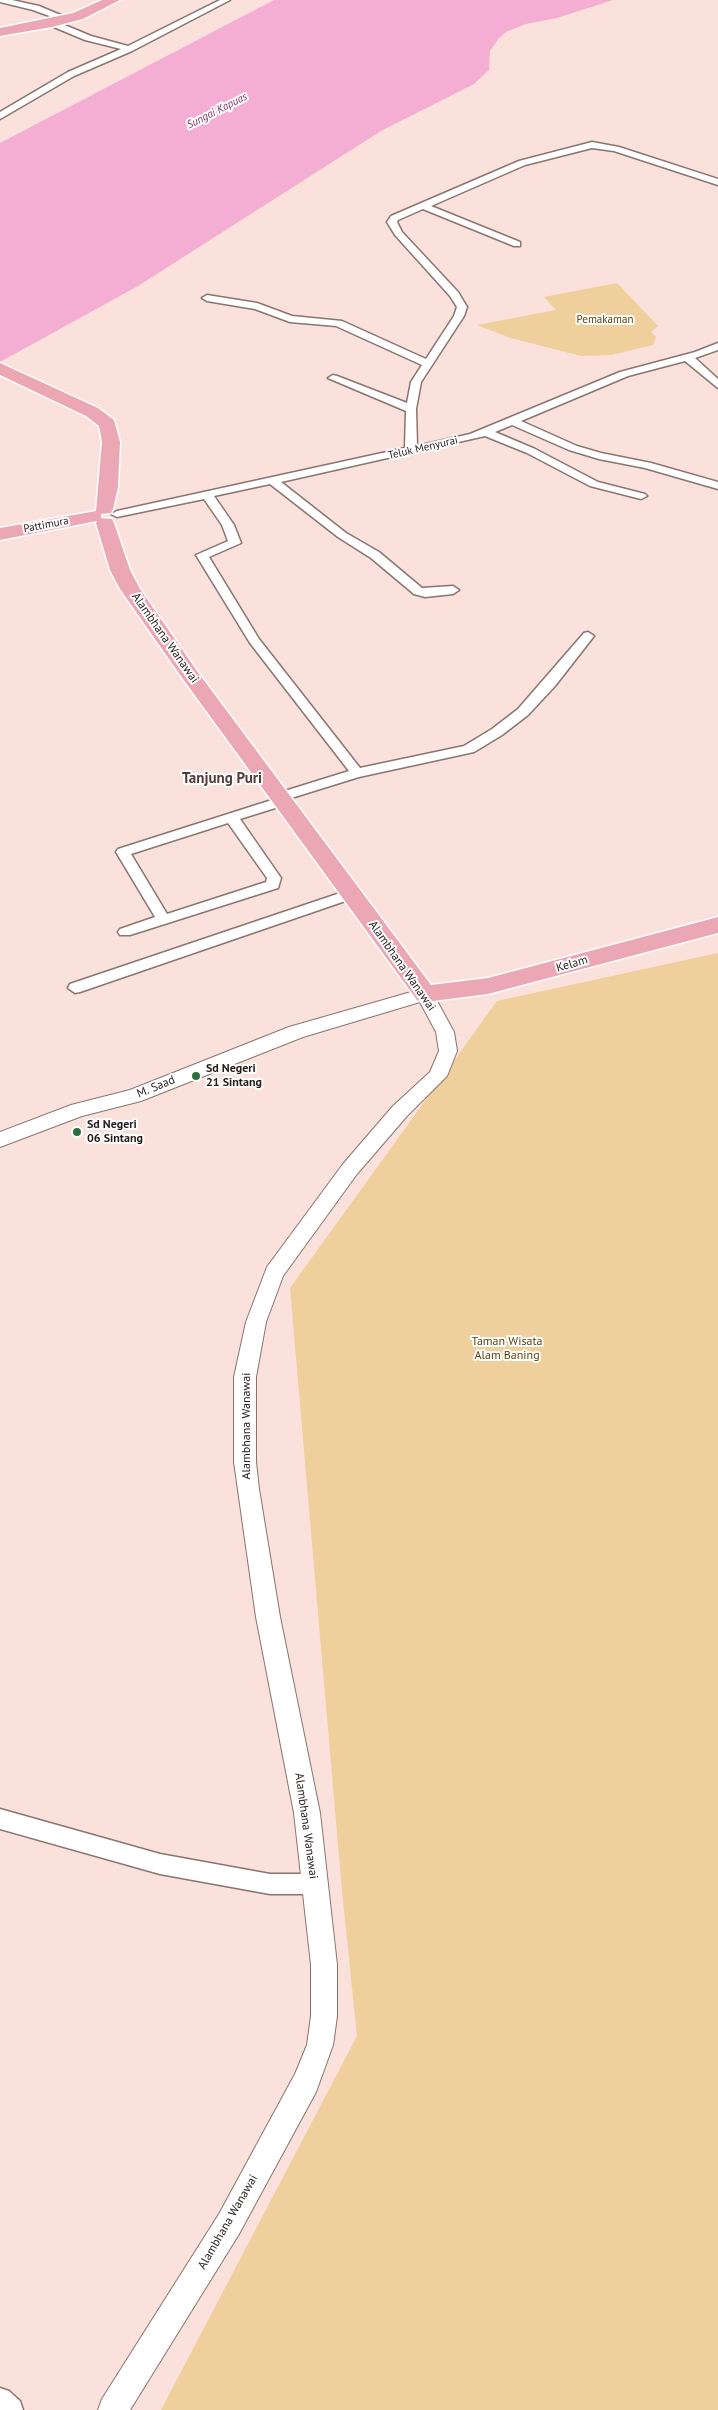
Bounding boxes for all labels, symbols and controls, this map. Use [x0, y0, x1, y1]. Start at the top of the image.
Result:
water label: Sungai Kapuas [185, 90, 249, 132]
park label: Pemakaman [577, 313, 633, 327]
street label: Teluk Menyurai [387, 434, 459, 462]
street label: Pattimura [22, 514, 70, 536]
street label: Alambhana Wanawai [128, 590, 202, 686]
district label: Tanjung Puri [182, 770, 262, 788]
street label: Alambhana Wanawai [365, 918, 439, 1014]
street label: Kelam [555, 953, 589, 975]
place label: Sd Negeri 21 Sintang [206, 1062, 262, 1090]
marker: Sd Negeri 21 Sintang [190, 1070, 202, 1082]
street label: M. Saad [135, 1073, 177, 1101]
place label: Sd Negeri 06 Sintang [87, 1118, 143, 1146]
marker: Sd Negeri 06 Sintang [71, 1126, 83, 1138]
park label: Taman Wisata Alam Baning [472, 1335, 542, 1363]
street label: Alambhana Wanawai [240, 1373, 254, 1479]
street label: Alambhana Wanawai [291, 1772, 321, 1880]
street label: Alambhana Wanawai [195, 2172, 261, 2272]

